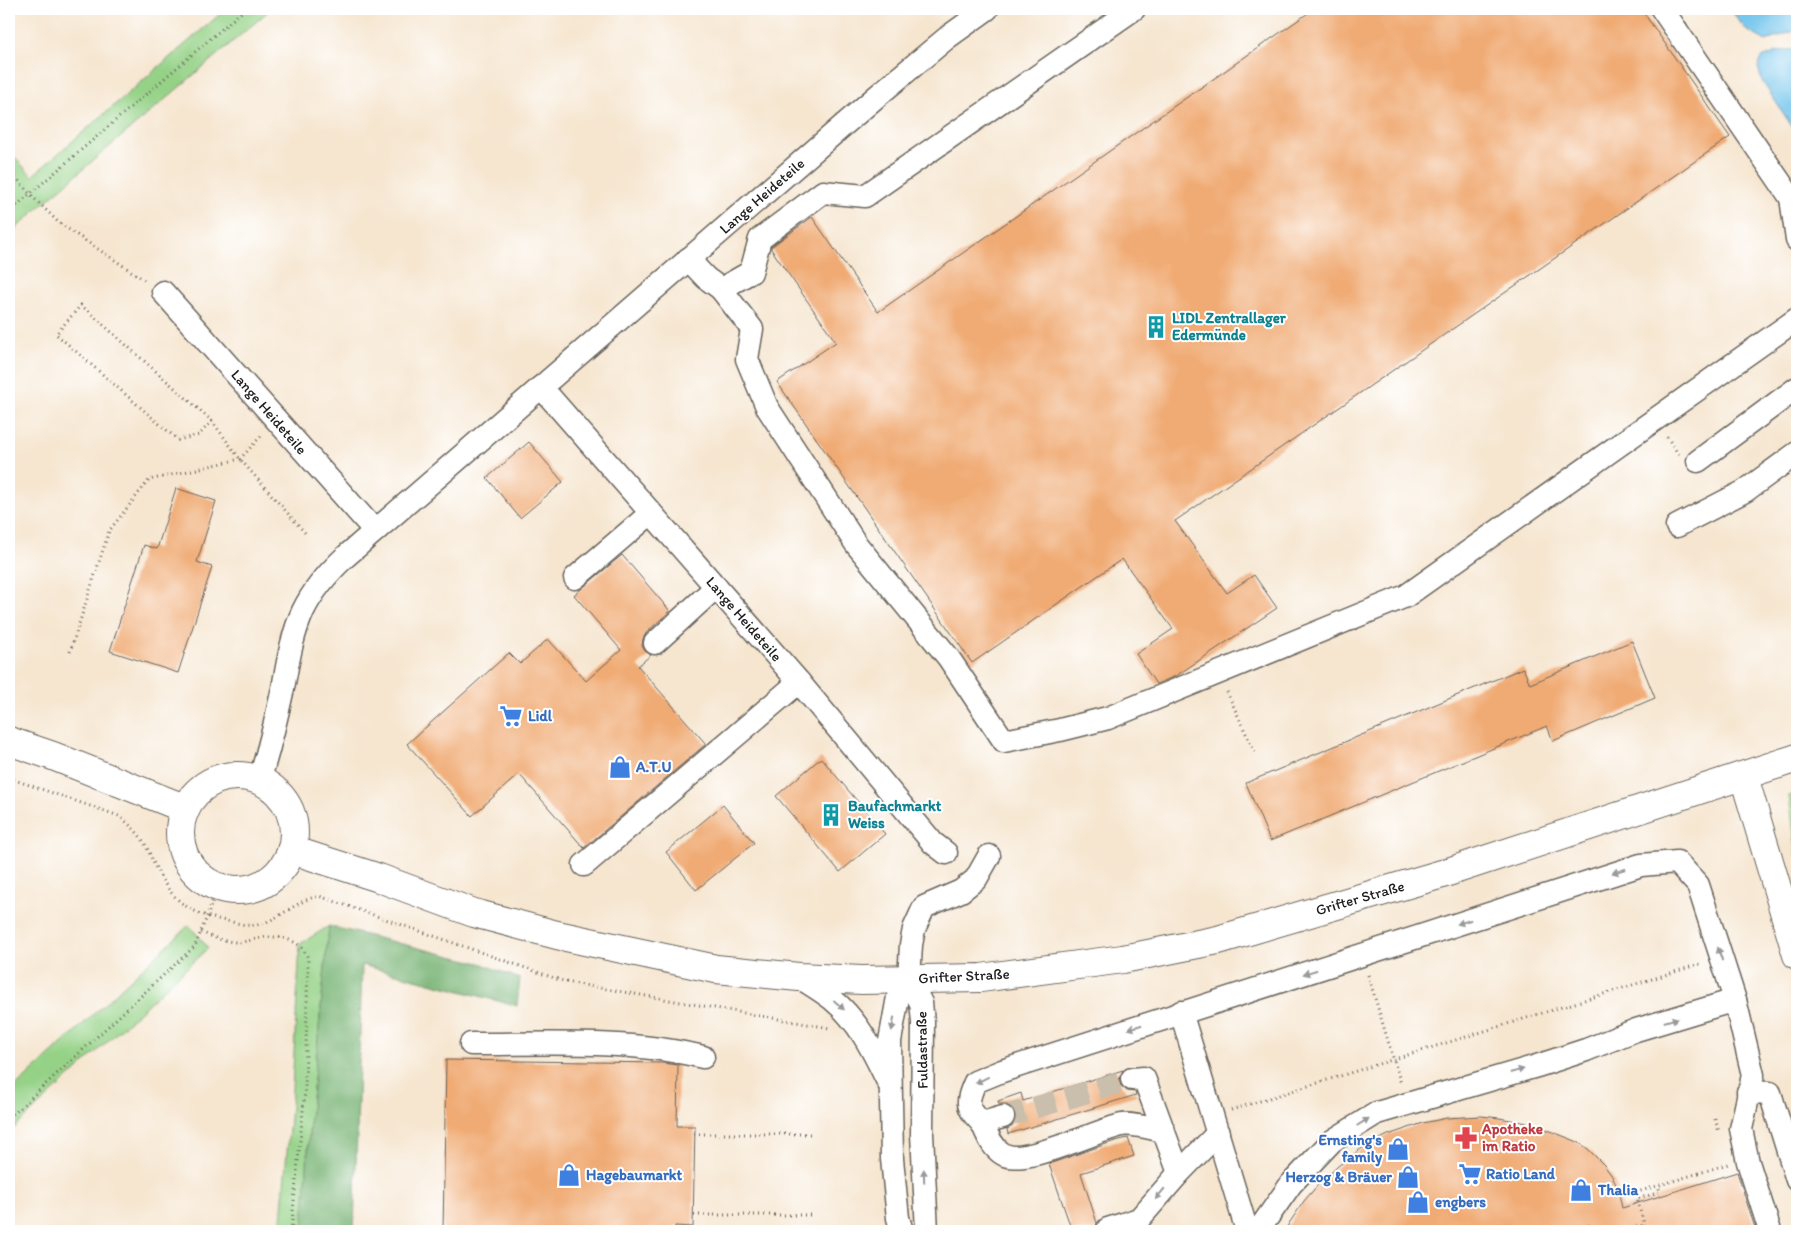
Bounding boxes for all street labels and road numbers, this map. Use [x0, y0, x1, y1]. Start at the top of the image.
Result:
street label: Lange Heideteile [716, 154, 808, 238]
street label: Lange Heideteile [227, 366, 311, 458]
street label: Lange Heideteile [702, 573, 786, 665]
street label: Grifter Straße [1314, 877, 1406, 919]
street label: Grifter Straße [918, 965, 1010, 987]
street label: Fuldastraße [912, 1011, 932, 1089]

